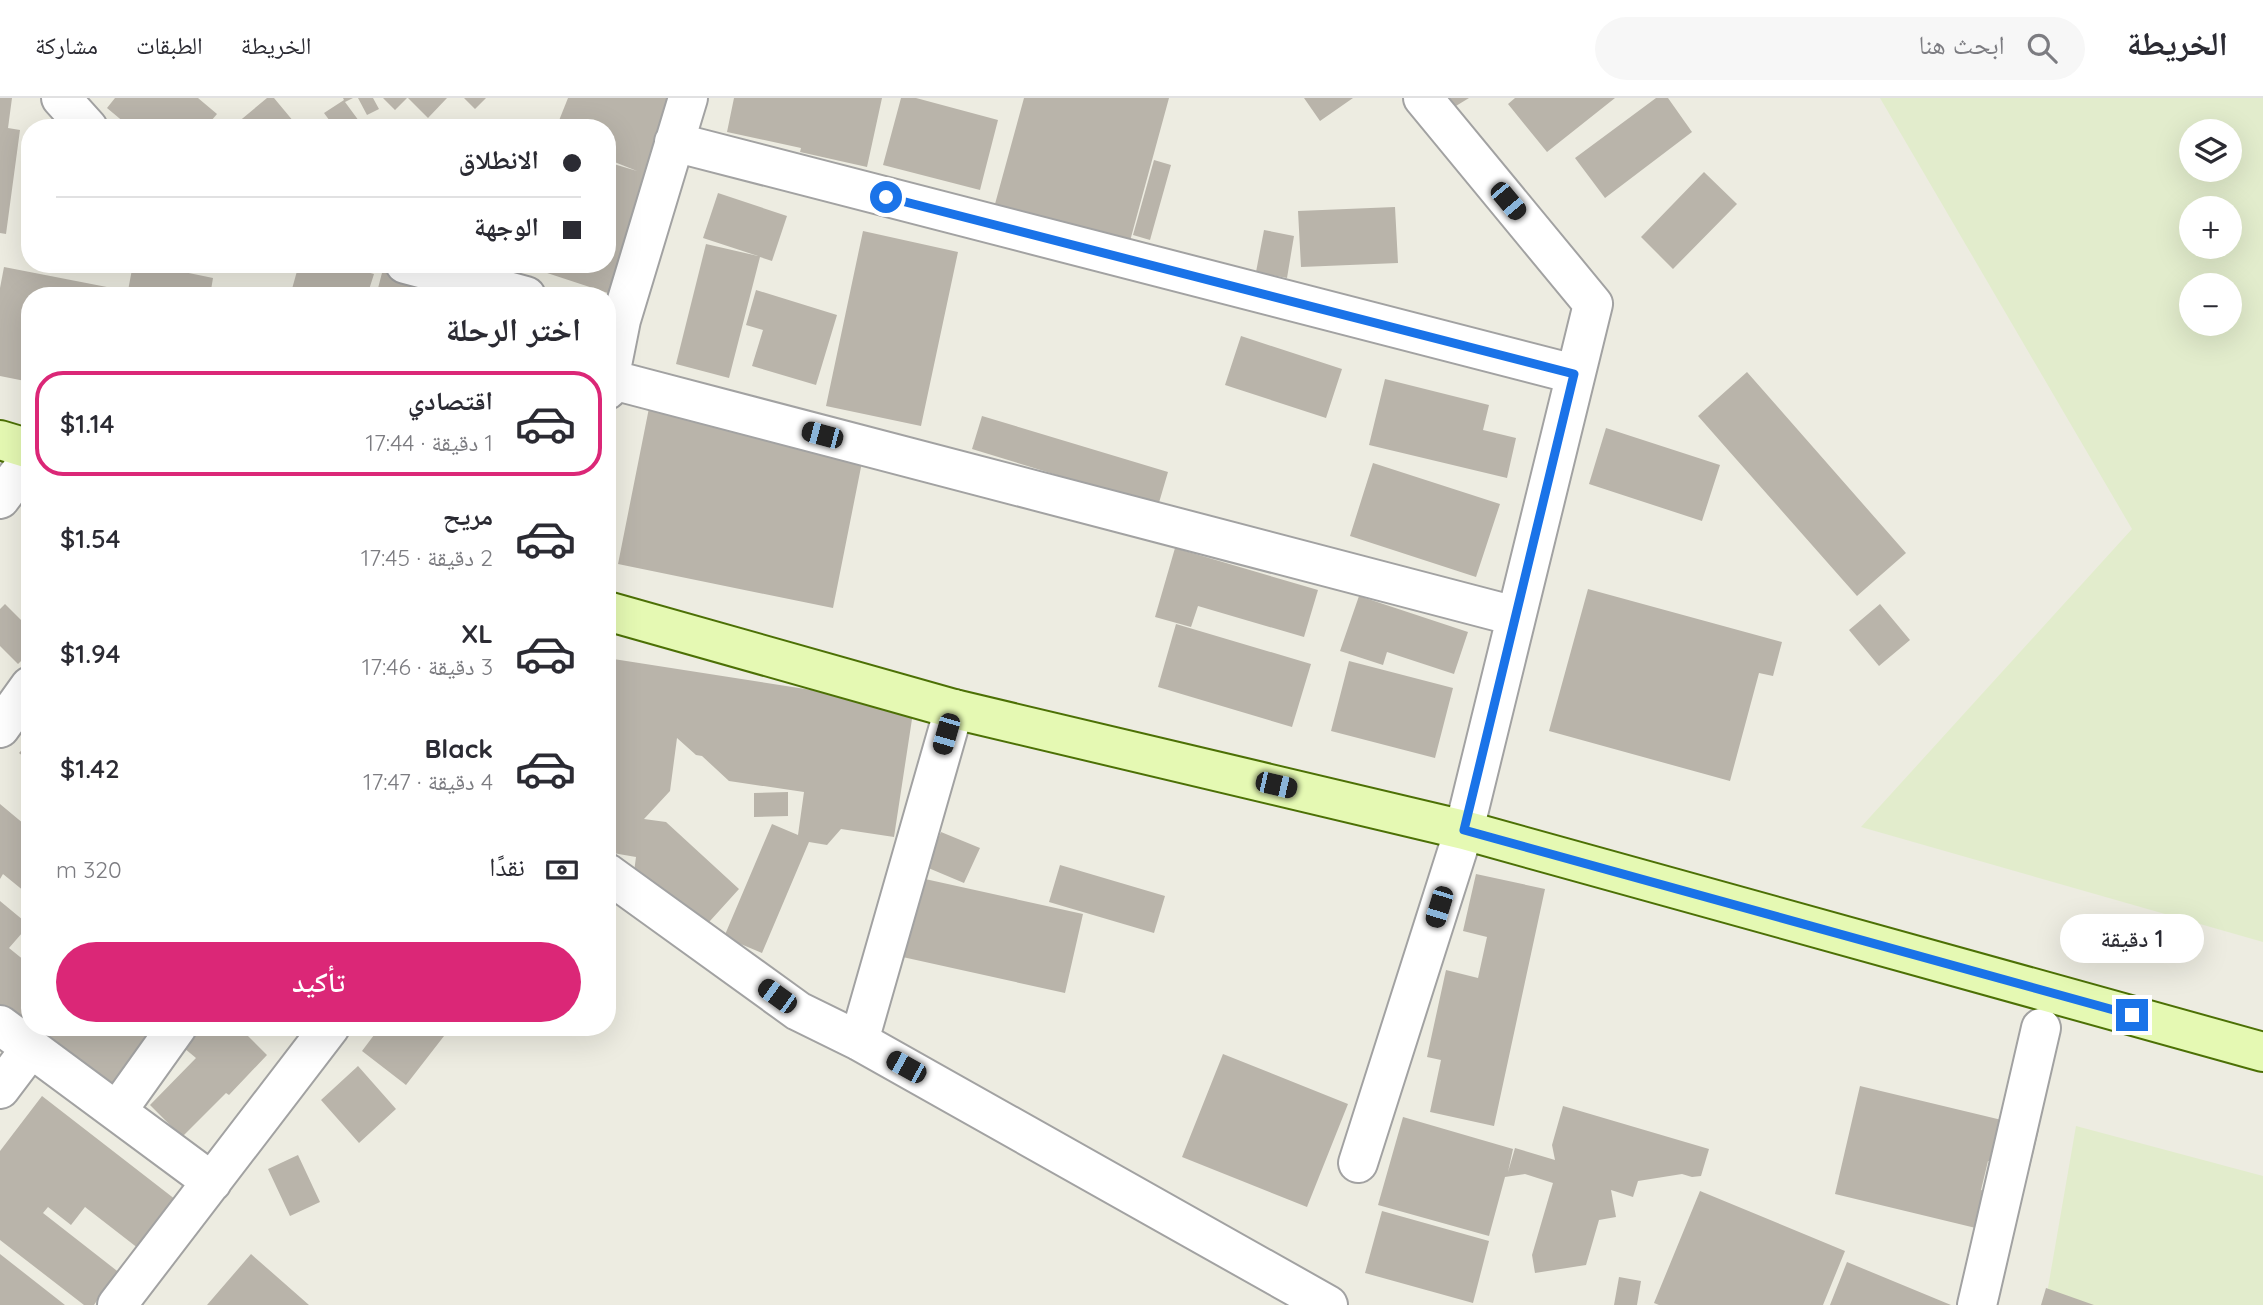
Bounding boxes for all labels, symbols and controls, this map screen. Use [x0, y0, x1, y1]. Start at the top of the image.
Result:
search box [1595, 17, 2085, 80]
text: الخريطة [2127, 22, 2228, 63]
text: ابحث هنا [1918, 28, 2005, 61]
icon: search [2023, 29, 2061, 67]
text: مشاركة [35, 30, 98, 60]
text: الطبقات [136, 30, 203, 60]
text: الخريطة [241, 30, 311, 60]
map controls [2179, 119, 2242, 336]
button: layers [2179, 119, 2242, 182]
text: الانطلاق [459, 143, 539, 176]
car [1487, 178, 1530, 224]
route start [870, 181, 902, 213]
button: + [2179, 196, 2242, 259]
text: الوجهة [474, 210, 539, 243]
button: − [2179, 273, 2242, 336]
text: اختر الرحلة [446, 309, 581, 349]
text: اقتصادي [408, 384, 493, 417]
icon: car [514, 392, 577, 455]
text: $1.14 [60, 407, 114, 440]
car [799, 419, 846, 451]
text: 1 دقيقة · 17:44 [366, 428, 493, 457]
text: مريح [443, 499, 493, 532]
icon: car [514, 507, 577, 570]
text: $1.54 [60, 522, 121, 555]
text: 2 دقيقة · 17:45 [361, 543, 493, 572]
text: XL [461, 617, 493, 650]
icon: car [514, 622, 577, 685]
text: $1.94 [60, 637, 121, 670]
text: 3 دقيقة · 17:46 [362, 652, 493, 681]
car [931, 711, 962, 757]
text: Black [424, 732, 493, 765]
icon: car [514, 737, 577, 800]
text: $1.42 [60, 752, 120, 785]
text: 4 دقيقة · 17:47 [363, 767, 493, 796]
car [1254, 770, 1299, 800]
text: نقدًا [489, 850, 525, 883]
icon: cash [543, 851, 581, 889]
text: 320 m [56, 855, 122, 884]
car [1423, 884, 1456, 930]
callout: 1 دقيقة [2060, 914, 2204, 962]
text: 1 دقيقة [2100, 924, 2164, 953]
button: تأكيد [56, 942, 581, 1022]
car [754, 975, 801, 1017]
route end [2116, 999, 2148, 1031]
car [883, 1048, 930, 1086]

